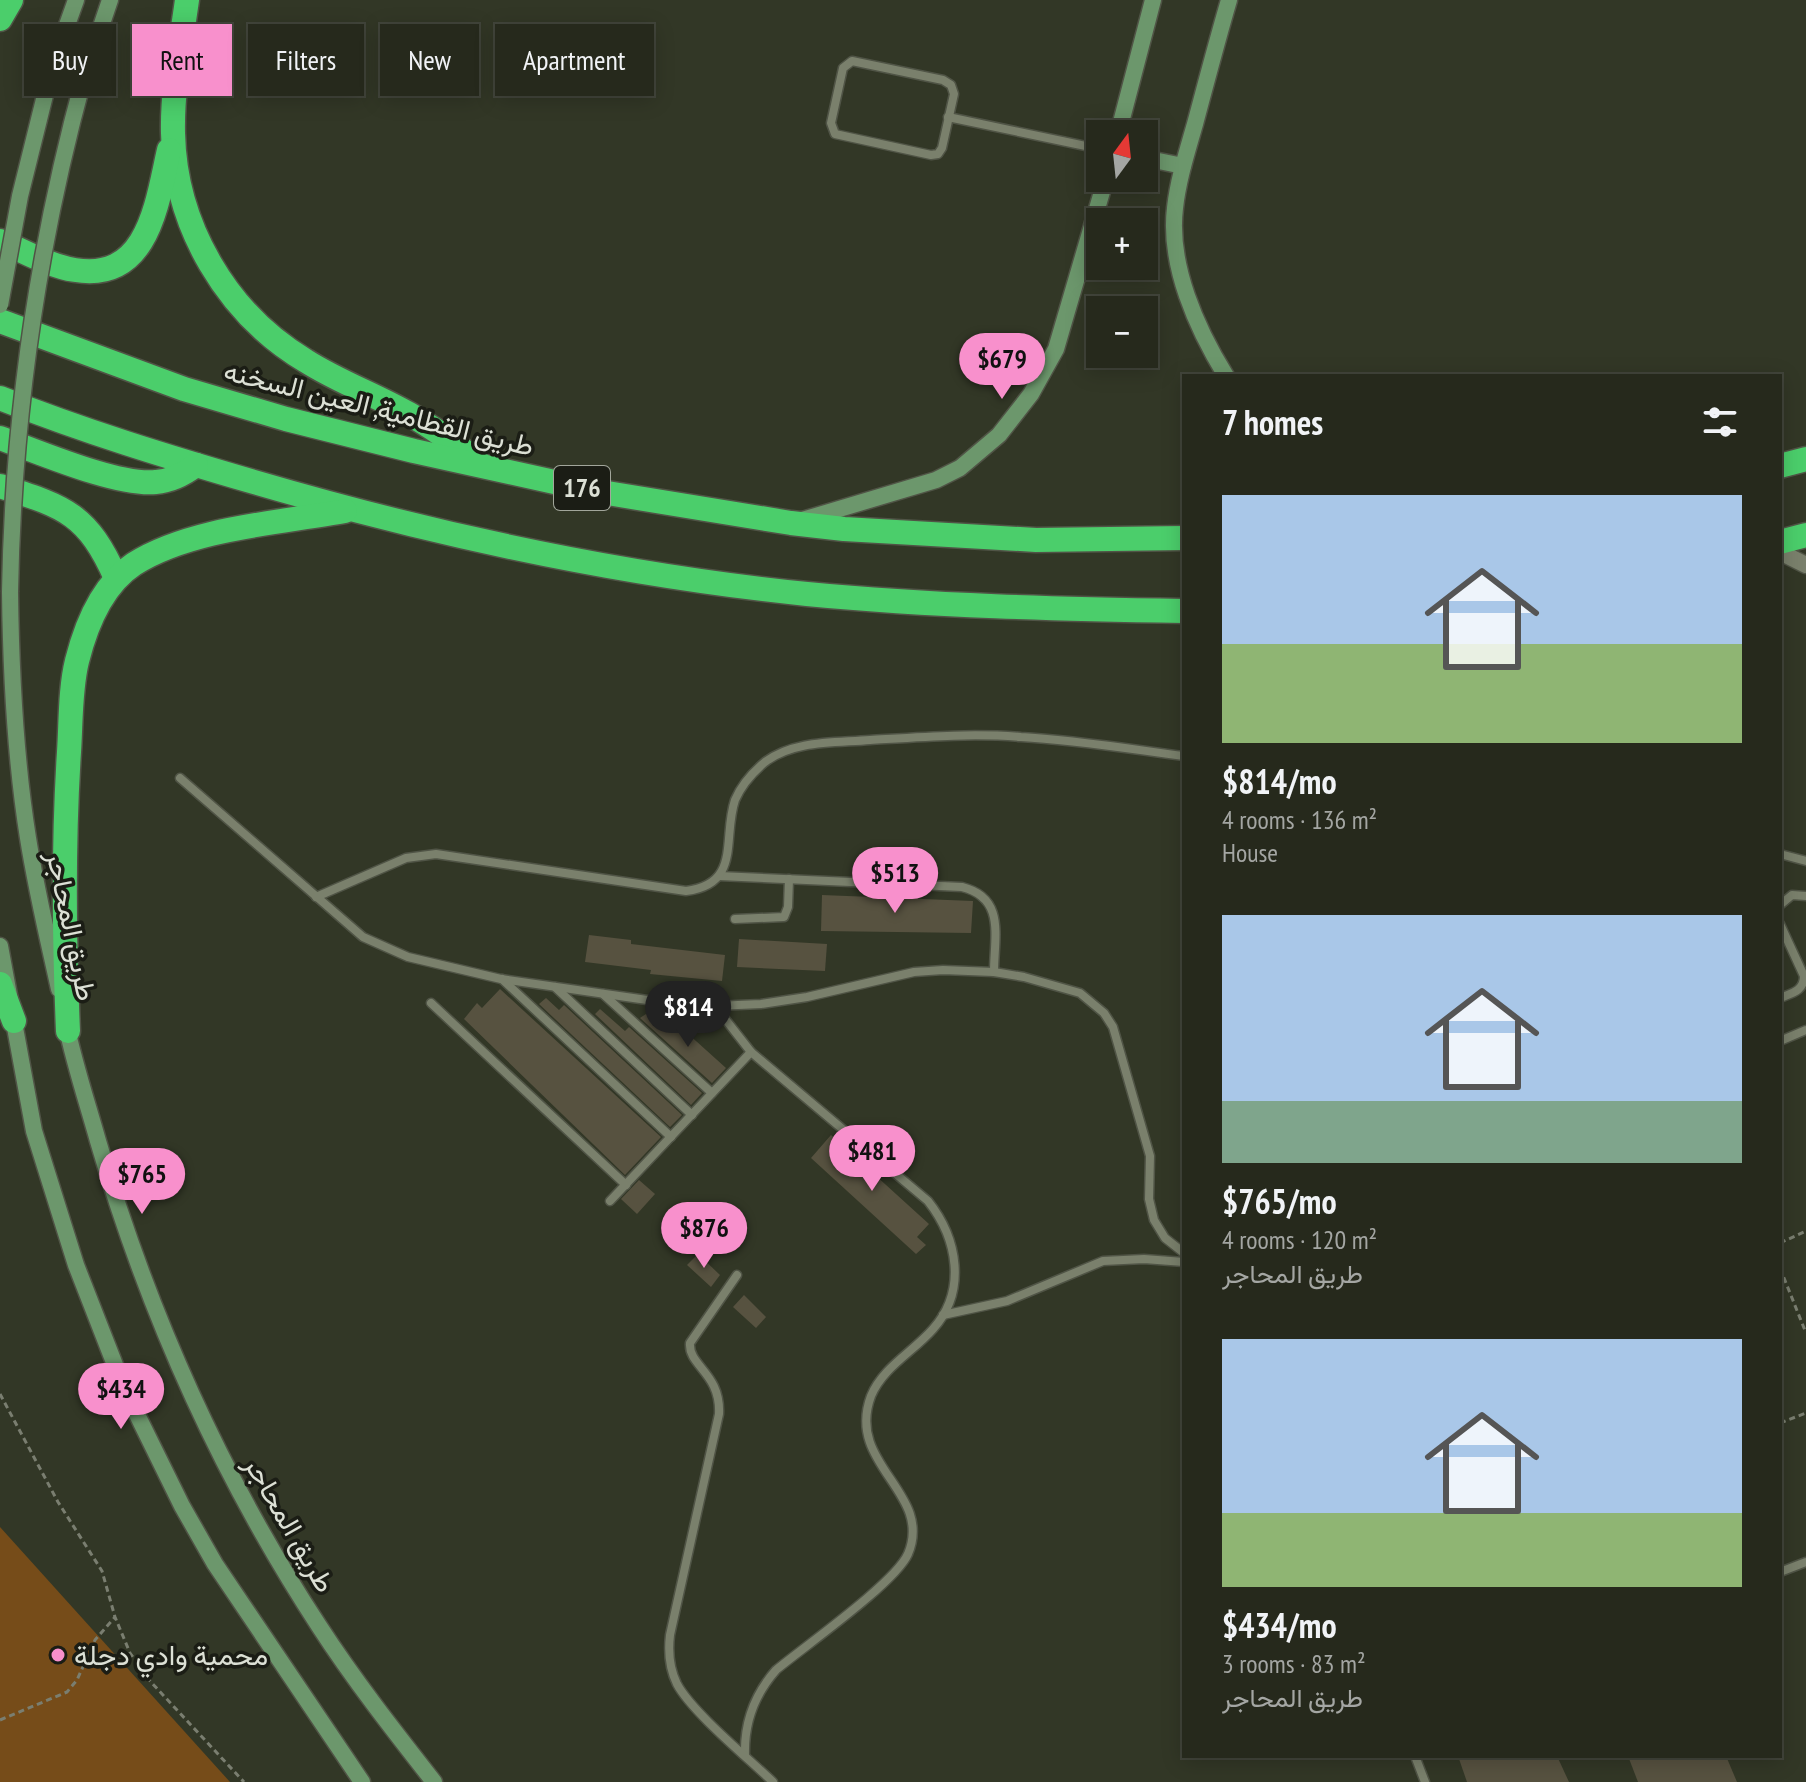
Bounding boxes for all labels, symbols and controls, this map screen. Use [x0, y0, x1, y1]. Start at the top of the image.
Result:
chip: Buy [24, 24, 116, 96]
chip: Rent [132, 24, 232, 96]
chip: Filters [248, 24, 364, 96]
chip: New [380, 24, 479, 96]
chip: Apartment [495, 24, 654, 96]
north arrow [1086, 120, 1158, 192]
map controls [1086, 120, 1158, 368]
button: + [1086, 208, 1158, 280]
button: − [1086, 296, 1158, 368]
pin: $679 [955, 333, 1049, 401]
text: $679 [977, 342, 1027, 375]
street label: طريق القطامية, العين السخنه [220, 351, 538, 464]
text: 7 homes [1222, 400, 1323, 444]
icon: filters [1698, 400, 1742, 444]
road number: 176 [554, 466, 610, 510]
icon: home [1410, 547, 1554, 691]
text: $814/mo [1222, 759, 1337, 803]
text: 4 rooms · 136 m² [1222, 803, 1377, 836]
text: House [1222, 836, 1278, 869]
street label: طريق المحاجر [38, 847, 106, 1004]
pin: $513 [848, 847, 942, 915]
text: $513 [870, 856, 920, 889]
icon: home [1410, 967, 1554, 1111]
pin: $814 [641, 981, 735, 1049]
text: $814 [663, 990, 713, 1023]
pin: $481 [825, 1125, 919, 1193]
text: $481 [847, 1134, 897, 1167]
pin: $765 [95, 1148, 189, 1216]
text: $765 [117, 1157, 167, 1190]
text: $765/mo [1222, 1179, 1337, 1223]
pin: $876 [657, 1202, 751, 1270]
text: $876 [679, 1211, 729, 1244]
text: 4 rooms · 120 m² [1222, 1223, 1377, 1256]
text: طريق المحاجر [1222, 1257, 1363, 1290]
pin: $434 [74, 1363, 168, 1431]
text: $434 [96, 1372, 146, 1405]
icon: home [1410, 1391, 1554, 1535]
street label: طريق المحاجر [236, 1448, 344, 1599]
text: $434/mo [1222, 1603, 1337, 1647]
place label: محمية وادي دجلة [74, 1636, 268, 1678]
marker: محمية وادي دجلة [49, 1646, 67, 1664]
text: 3 rooms · 83 m² [1222, 1647, 1366, 1680]
text: طريق المحاجر [1222, 1681, 1363, 1714]

